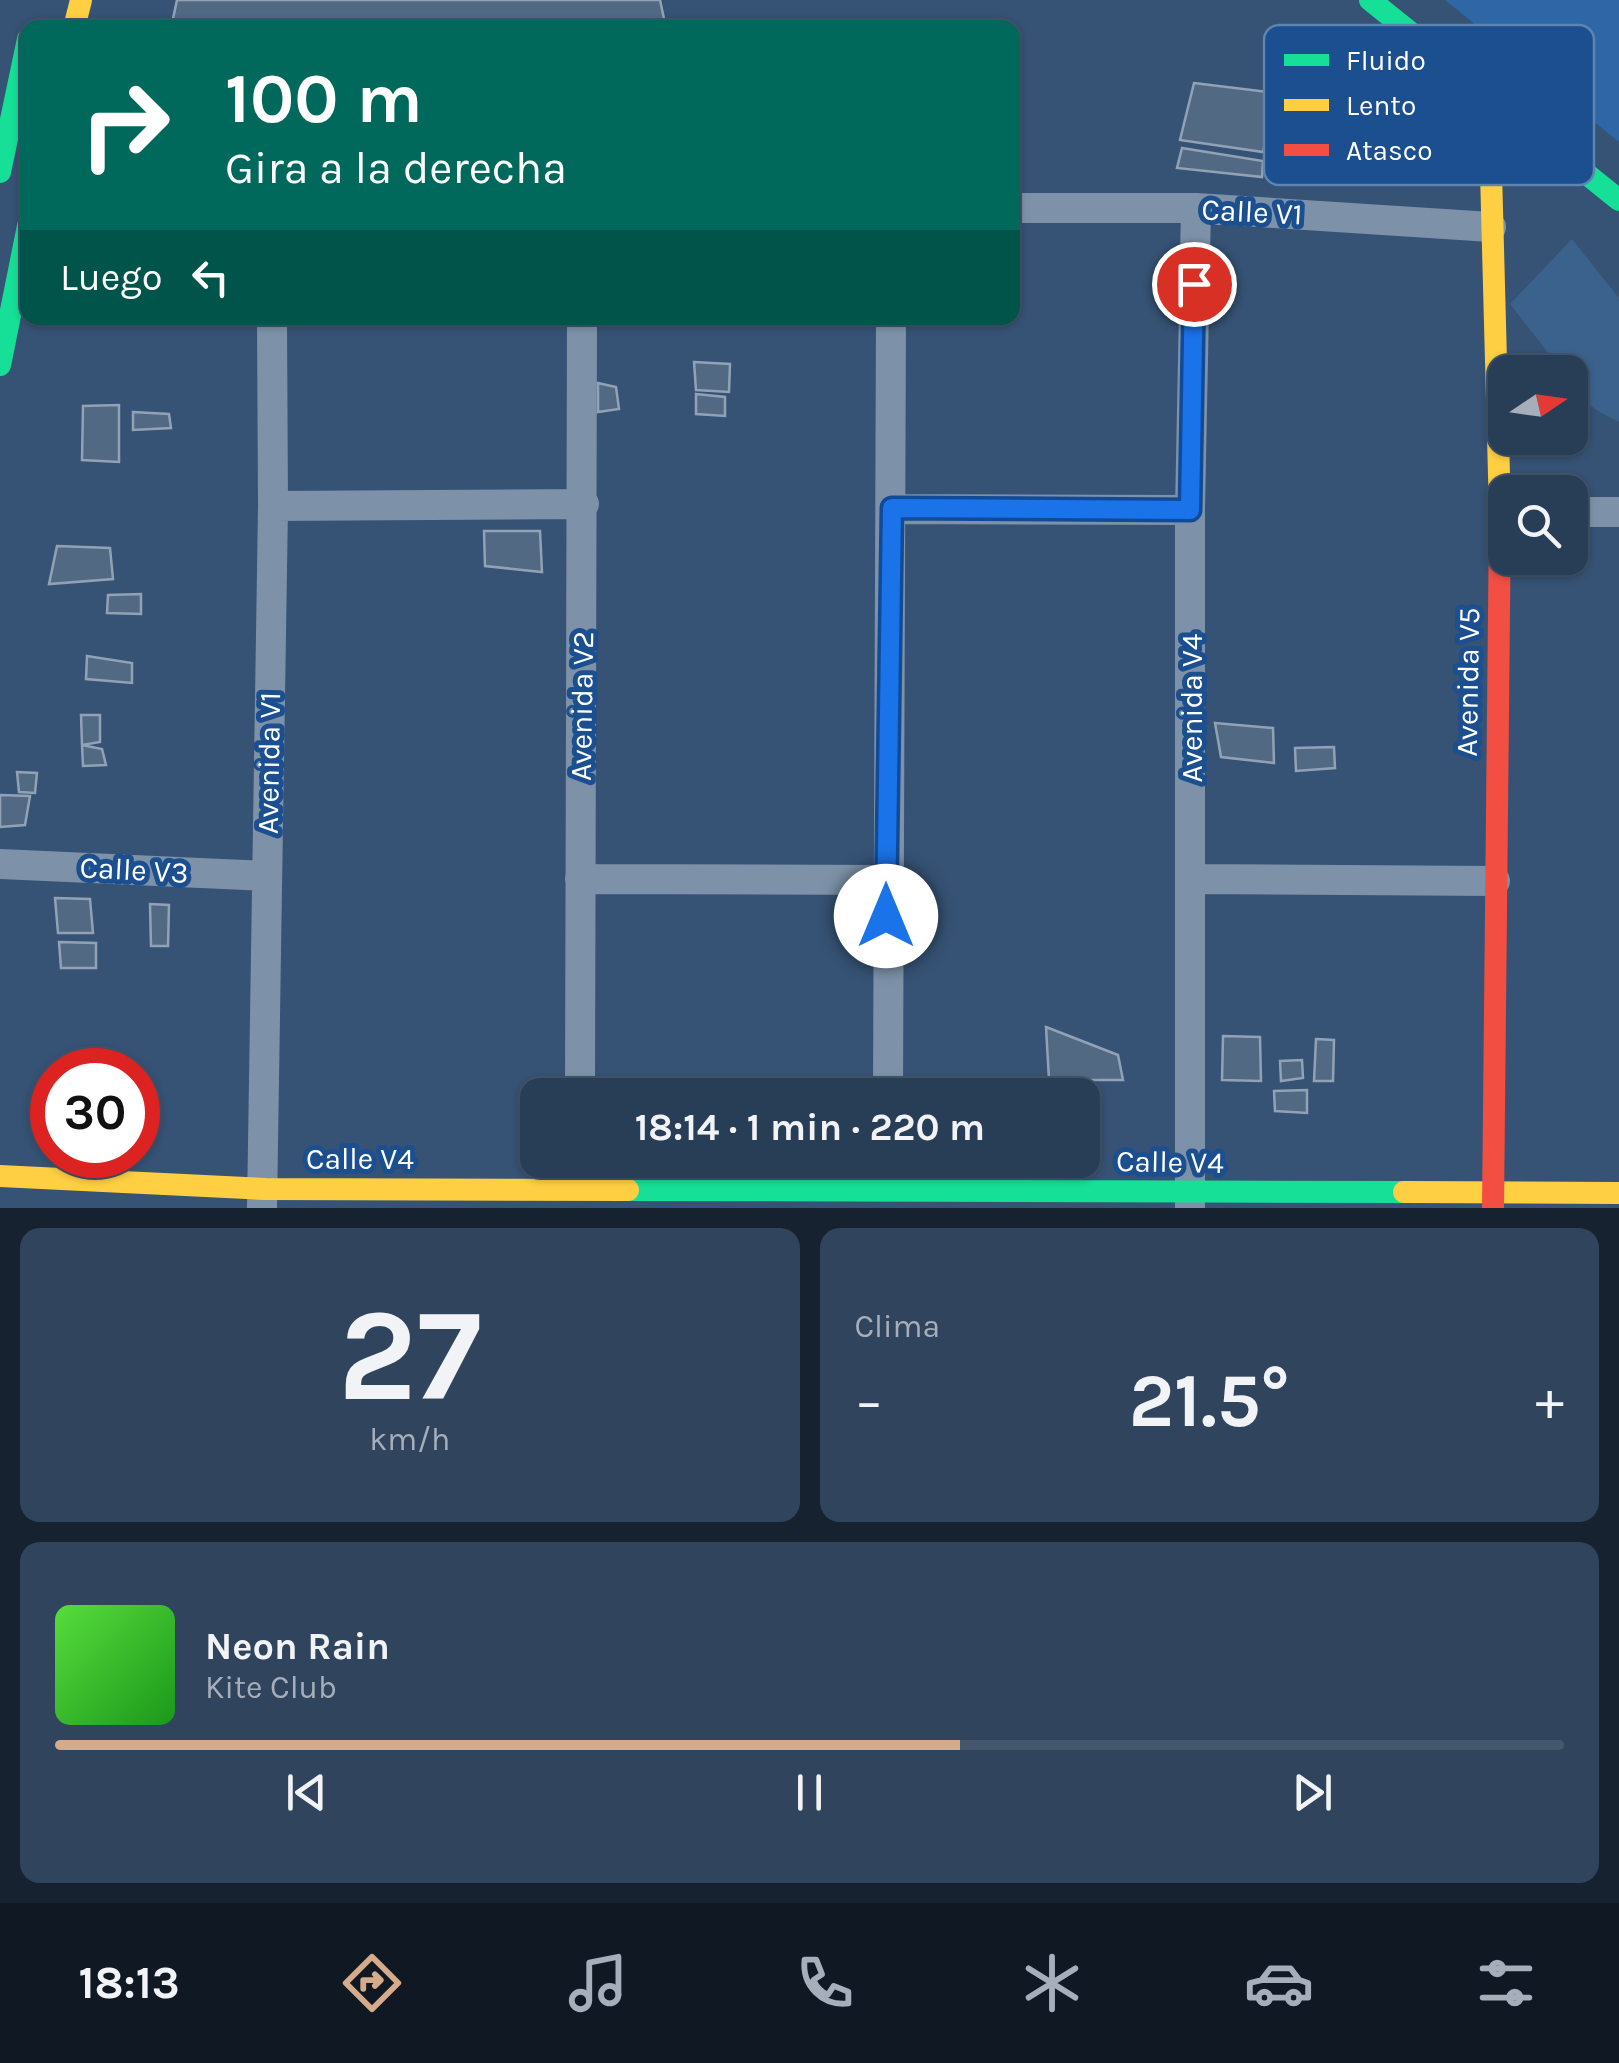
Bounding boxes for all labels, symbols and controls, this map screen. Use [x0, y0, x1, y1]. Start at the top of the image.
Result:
legend [1264, 25, 1594, 185]
text: Fluido [1346, 44, 1426, 77]
text: 100 m [225, 58, 423, 140]
icon: right [60, 60, 190, 190]
text: Lento [1346, 89, 1416, 122]
text: Atasco [1346, 134, 1433, 167]
text: Gira a la derecha [225, 142, 567, 194]
street label: Calle V1 [1201, 191, 1303, 233]
pin [1152, 242, 1237, 327]
icon: left [183, 250, 238, 305]
text: Luego [60, 255, 163, 300]
icon: arrive [1167, 257, 1222, 312]
north arrow [1488, 355, 1588, 455]
map controls [1488, 355, 1588, 575]
button: search [1488, 475, 1588, 575]
street label: Avenida V5 [1449, 607, 1487, 757]
street label: Avenida V2 [563, 631, 601, 781]
street label: Avenida V4 [1174, 633, 1210, 783]
street label: Avenida V1 [250, 692, 288, 834]
street label: Calle V3 [79, 849, 189, 891]
position arrow [834, 864, 938, 968]
speed limit sign: 30 [30, 1048, 160, 1178]
text: 18:14 · 1 min · 220 m [635, 1105, 985, 1150]
street label: Calle V4 [306, 1141, 414, 1177]
street label: Calle V4 [1116, 1143, 1224, 1181]
text: 27 [338, 1280, 481, 1432]
text: Clima [855, 1308, 940, 1345]
text: 21.5° [1129, 1357, 1290, 1445]
text: − [855, 1369, 883, 1433]
text: + [1535, 1369, 1564, 1433]
text: km/h [369, 1421, 450, 1458]
text: Neon Rain [205, 1624, 390, 1669]
text: Kite Club [205, 1669, 337, 1706]
icon: previous [279, 1765, 334, 1820]
icon: pause [782, 1765, 837, 1820]
icon: next [1285, 1765, 1340, 1820]
icon: directions [337, 1948, 407, 2018]
icon: music [563, 1948, 633, 2018]
icon: phone [790, 1948, 860, 2018]
icon: climate [1017, 1948, 1087, 2018]
icon: car [1244, 1948, 1314, 2018]
icon: filters [1471, 1948, 1541, 2018]
text: 18:13 [78, 1957, 180, 2009]

